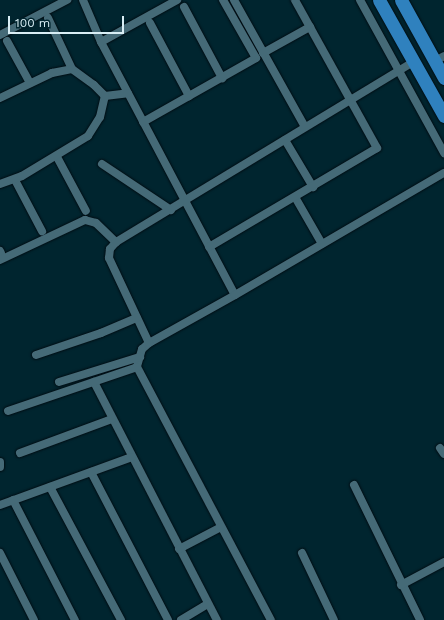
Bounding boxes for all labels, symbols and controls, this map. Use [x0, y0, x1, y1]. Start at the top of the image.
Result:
scale bar [10, 8, 126, 34]
text: 100 m [15, 16, 50, 30]

